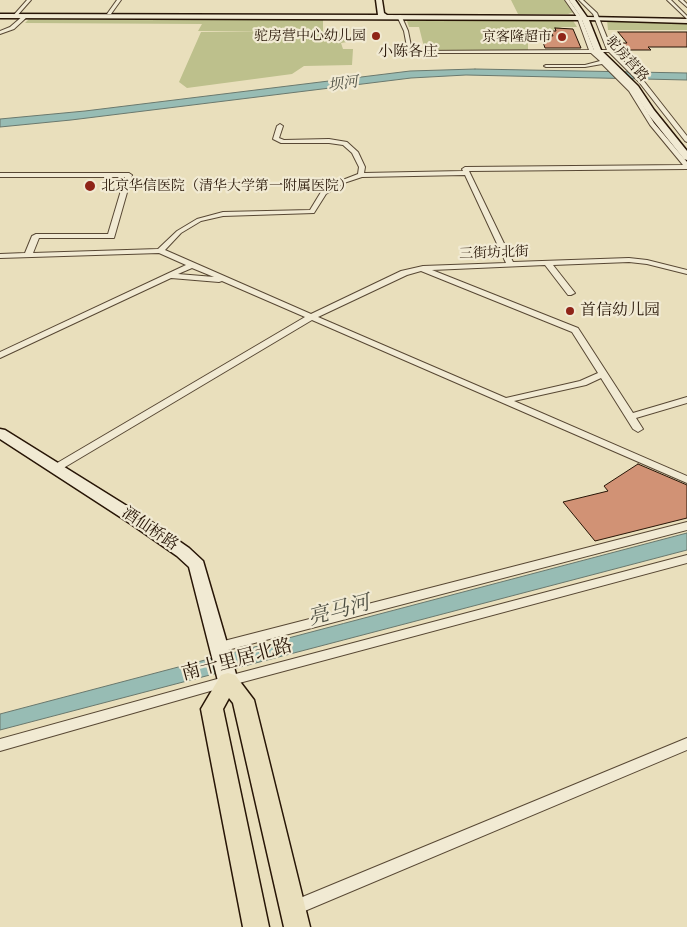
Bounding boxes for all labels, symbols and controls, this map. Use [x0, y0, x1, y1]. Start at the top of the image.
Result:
place label: 驼房营中心幼儿园 [254, 28, 366, 44]
place label: 京客隆超市 [482, 29, 552, 45]
marker: 驼房营中心幼儿园 [370, 30, 382, 42]
marker: 京客隆超市 [556, 31, 568, 43]
street label: 驼房营路 [602, 33, 652, 85]
district label: 小陈各庄 [378, 43, 438, 61]
water label: 坝河 [327, 73, 359, 95]
place label: 北京华信医院（清华大学第一附属医院） [101, 178, 353, 194]
marker: 北京华信医院（清华大学第一附属医院） [83, 179, 97, 193]
street label: 三街坊北街 [459, 243, 529, 263]
place label: 首信幼儿园 [580, 301, 660, 321]
marker: 首信幼儿园 [564, 305, 576, 317]
street label: 酒仙桥路 [118, 503, 182, 555]
water label: 亮马河 [305, 591, 373, 631]
street label: 南十里居北路 [179, 634, 295, 686]

